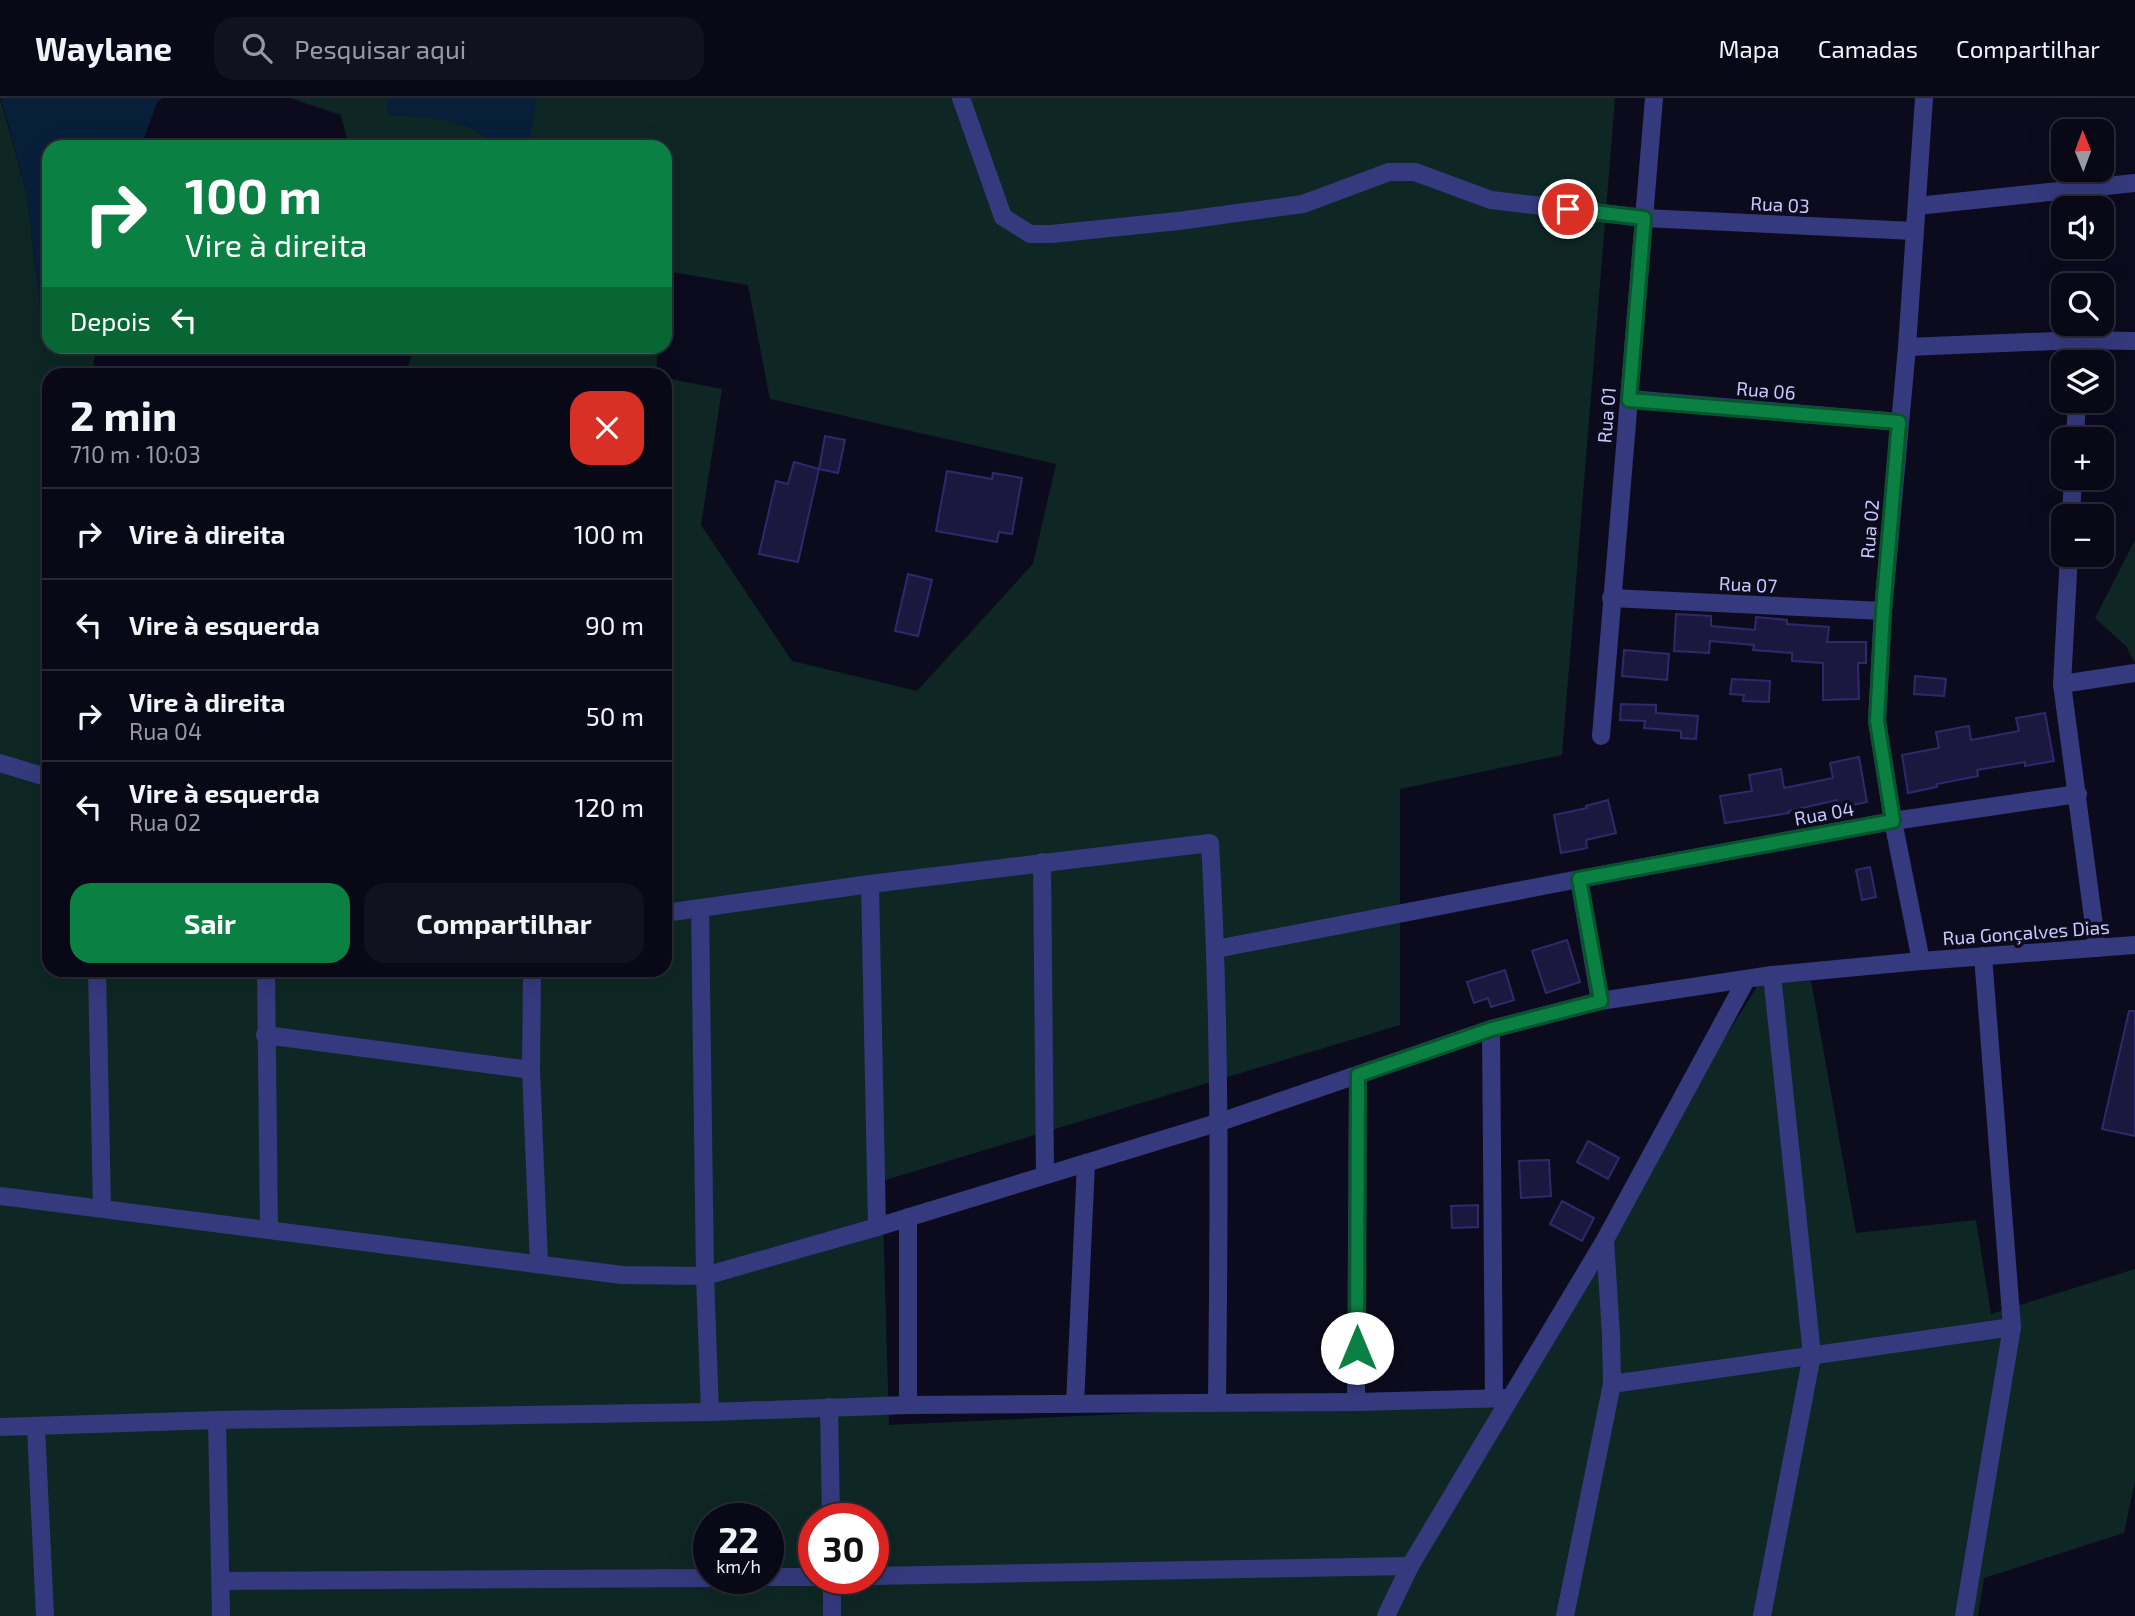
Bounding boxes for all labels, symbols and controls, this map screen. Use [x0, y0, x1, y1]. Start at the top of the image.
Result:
search box [214, 17, 704, 80]
text: Waylane [35, 28, 172, 68]
icon: search [238, 29, 276, 67]
text: Pesquisar aqui [294, 33, 466, 64]
text: Mapa [1718, 34, 1780, 63]
text: Camadas [1818, 34, 1918, 63]
text: Compartilhar [1956, 34, 2100, 63]
north arrow [2051, 119, 2114, 182]
map controls [2051, 119, 2114, 567]
text: 100 m [185, 165, 322, 224]
icon: right [70, 168, 161, 259]
pin [1538, 179, 1598, 239]
icon: arrive [1549, 190, 1587, 228]
street label: Rua 03 [1750, 191, 1810, 217]
button: sound [2051, 196, 2114, 259]
text: Vire à direita [185, 225, 367, 263]
button: search [2051, 273, 2114, 336]
icon: left [165, 301, 203, 339]
text: Depois [70, 305, 151, 336]
button: layers [2051, 350, 2114, 413]
street label: Rua 06 [1735, 376, 1797, 404]
street label: Rua 01 [1592, 386, 1620, 444]
text: 2 min [70, 389, 177, 439]
button: close [570, 391, 644, 465]
button: + [2051, 427, 2114, 490]
text: 710 m · 10:03 [70, 440, 201, 468]
street label: Rua 02 [1855, 498, 1883, 560]
button: − [2051, 504, 2114, 567]
icon: right [70, 515, 108, 553]
text: Vire à direita [129, 518, 285, 549]
text: 100 m [574, 518, 644, 549]
street label: Rua 07 [1718, 571, 1778, 597]
icon: left [70, 606, 108, 644]
text: Vire à esquerda [129, 609, 320, 640]
text: 90 m [585, 609, 644, 640]
text: Vire à direita [129, 686, 285, 717]
icon: right [70, 697, 108, 735]
text: 50 m [586, 700, 644, 731]
text: Rua 04 [129, 717, 202, 745]
text: Vire à esquerda [129, 777, 320, 808]
icon: left [70, 788, 108, 826]
text: 120 m [575, 791, 644, 822]
street label: Rua 04 [1792, 796, 1856, 830]
text: Rua 02 [129, 808, 201, 836]
button: Sair [70, 883, 350, 963]
button: Compartilhar [364, 883, 644, 963]
street label: Rua Gonçalves Dias [1942, 915, 2110, 950]
position arrow [1320, 1311, 1394, 1385]
speed limit sign: 30 [798, 1503, 889, 1594]
text: 22 [718, 1518, 759, 1560]
text: km/h [716, 1555, 761, 1577]

